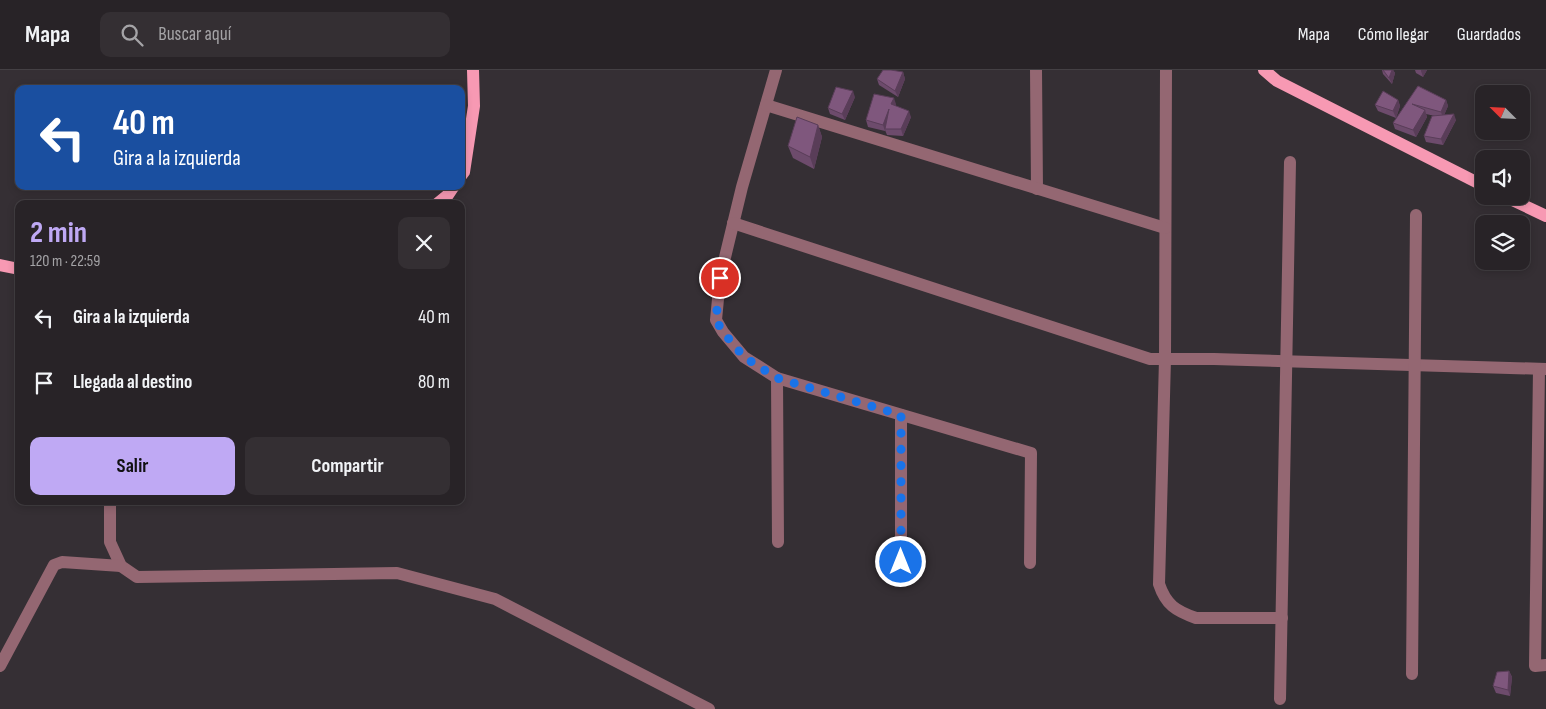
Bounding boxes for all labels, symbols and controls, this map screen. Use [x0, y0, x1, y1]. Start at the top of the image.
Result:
search box [100, 12, 450, 57]
text: Mapa [25, 20, 70, 49]
icon: search [118, 21, 146, 49]
text: Buscar aquí [158, 23, 231, 46]
text: Mapa [1298, 24, 1330, 45]
text: Cómo llegar [1358, 24, 1429, 45]
text: Guardados [1457, 24, 1521, 45]
north arrow [1475, 85, 1530, 140]
map controls [1475, 85, 1530, 270]
text: 40 m [113, 102, 175, 145]
icon: left [30, 105, 95, 170]
text: Gira a la izquierda [113, 145, 241, 172]
button: sound [1475, 150, 1530, 205]
text: 2 min [30, 215, 87, 251]
button: layers [1475, 215, 1530, 270]
button: close [398, 217, 450, 269]
text: 120 m · 22:59 [30, 252, 100, 271]
pin [699, 257, 741, 299]
icon: arrive [706, 264, 734, 292]
icon: left [30, 304, 58, 332]
text: Gira a la izquierda [73, 306, 190, 329]
text: 40 m [418, 306, 450, 329]
icon: arrive [30, 369, 58, 397]
text: Llegada al destino [73, 371, 192, 394]
text: 80 m [418, 371, 450, 394]
button: Salir [30, 437, 235, 495]
button: Compartir [245, 437, 450, 495]
position arrow [874, 535, 926, 587]

